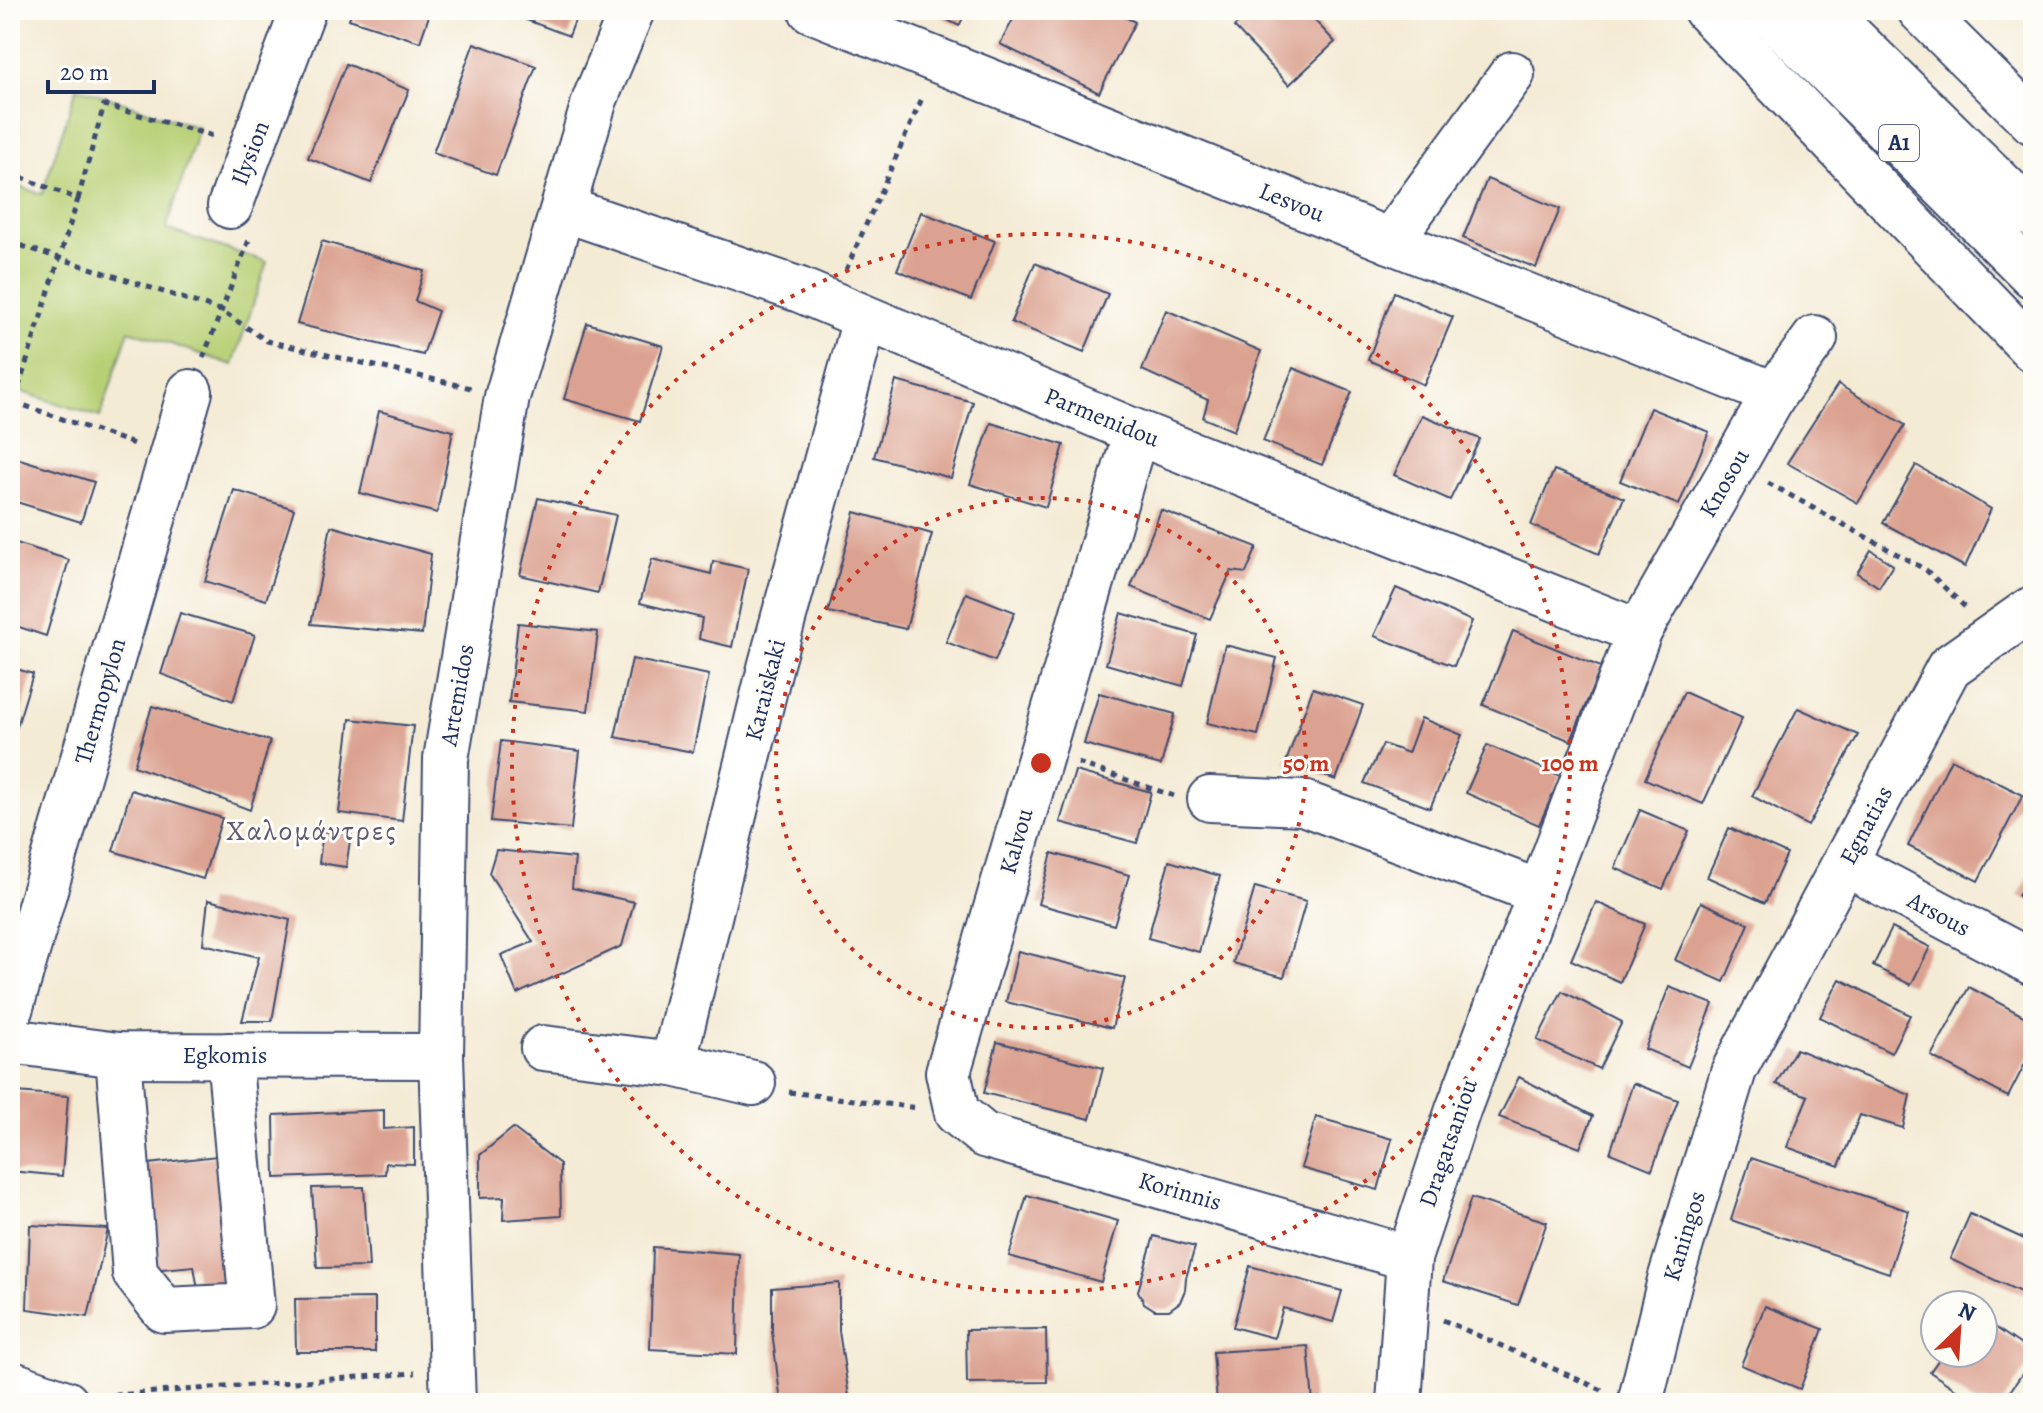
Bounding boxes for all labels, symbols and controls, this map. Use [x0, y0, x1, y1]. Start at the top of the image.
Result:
scale bar [48, 44, 154, 94]
text: 20 m [60, 56, 109, 88]
street label: Ilysion [223, 116, 277, 190]
road number: A1 [1879, 125, 1919, 161]
street label: Lesvou [1255, 174, 1329, 230]
street label: Parmenidou [1040, 379, 1164, 455]
street label: Knosou [1691, 443, 1757, 523]
street label: Thermopylon [67, 634, 133, 768]
street label: Karaiskaki [737, 636, 793, 744]
street label: Artemidos [432, 642, 482, 749]
text: 50 m [1283, 747, 1329, 779]
text: 100 m [1541, 747, 1599, 779]
centre of rings [1027, 749, 1055, 777]
street label: Egnatias [1832, 780, 1900, 870]
street label: Kalvou [991, 804, 1041, 878]
district label: Χαλομάντρες [226, 812, 398, 850]
street label: Arsous [1901, 884, 1976, 944]
street label: Egkomis [182, 1039, 268, 1071]
street label: Dragatsaniou [1411, 1075, 1485, 1211]
street label: Korinnis [1135, 1164, 1225, 1218]
street label: Kaningos [1655, 1187, 1713, 1285]
north arrow [1919, 1289, 1999, 1369]
text: N [1953, 1295, 1981, 1329]

